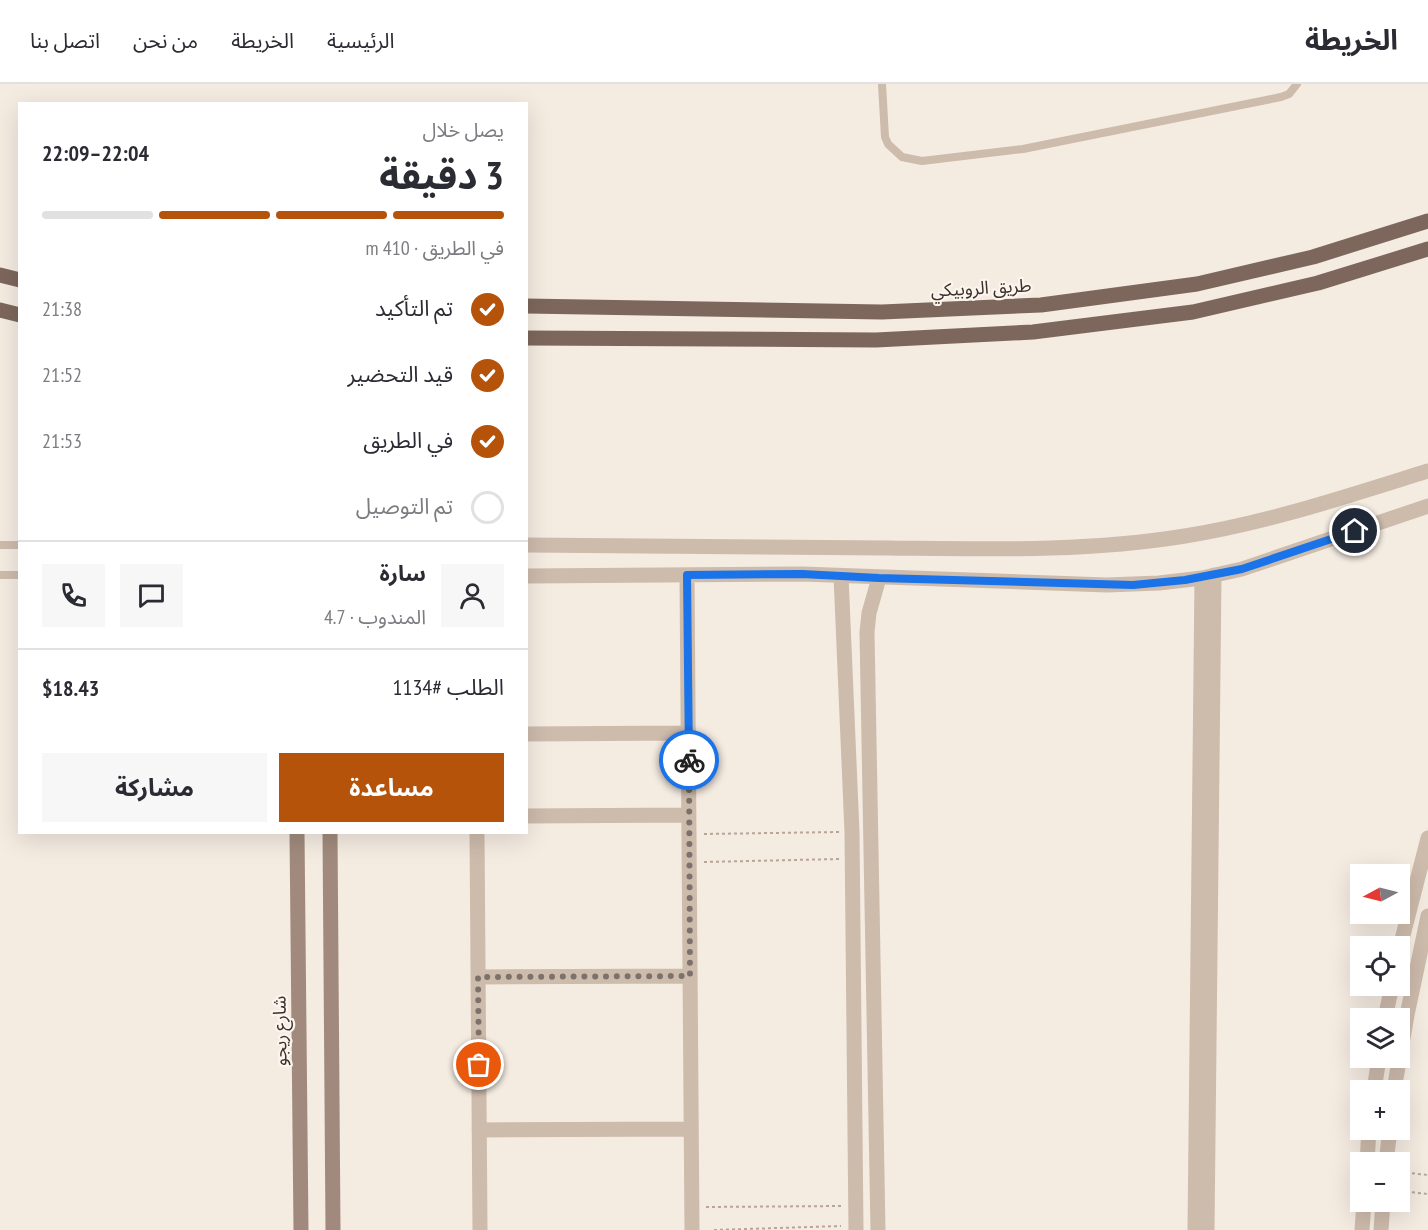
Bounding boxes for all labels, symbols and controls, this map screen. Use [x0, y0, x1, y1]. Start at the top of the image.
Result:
text: الخريطة [1305, 21, 1398, 58]
text: اتصل بنا [30, 27, 100, 54]
text: من نحن [133, 27, 198, 54]
text: الخريطة [231, 27, 294, 54]
text: الرئيسية [327, 27, 395, 54]
text: يصل خلال [423, 117, 504, 143]
text: 22:04–22:09 [42, 139, 149, 167]
text: 3 دقيقة [379, 149, 504, 200]
text: في الطريق · 410 m [365, 235, 504, 261]
street label: طريق الروبيكي [930, 273, 1032, 304]
icon: check [471, 293, 504, 326]
text: تم التأكيد [375, 294, 453, 322]
text: 21:38 [42, 296, 82, 322]
icon: check [471, 359, 504, 392]
text: قيد التحضير [348, 360, 453, 388]
text: 21:52 [42, 362, 82, 388]
icon: check [471, 425, 504, 458]
text: في الطريق [363, 426, 453, 454]
text: 21:53 [42, 428, 82, 454]
text: تم التوصيل [356, 492, 453, 520]
pin [1329, 505, 1380, 556]
icon: home [1338, 514, 1371, 547]
text: سارة [380, 559, 426, 587]
button: phone [42, 564, 105, 627]
button: chat [120, 564, 183, 627]
button: person [441, 564, 504, 627]
text: المندوب · 4.7 [324, 604, 426, 630]
text: الطلب #1134 [393, 673, 504, 701]
text: $18.43 [42, 674, 99, 702]
courier [659, 730, 719, 790]
icon: bike [673, 744, 706, 777]
button: مشاركة [42, 753, 267, 822]
button: مساعدة [279, 753, 504, 822]
north arrow [1350, 864, 1410, 924]
map controls [1350, 864, 1410, 1212]
button: locate [1350, 936, 1410, 996]
street label: شارع ريجو [267, 996, 295, 1066]
button: layers [1350, 1008, 1410, 1068]
pin [453, 1039, 504, 1090]
icon: bag [462, 1048, 495, 1081]
button: + [1350, 1080, 1410, 1140]
button: − [1350, 1152, 1410, 1212]

